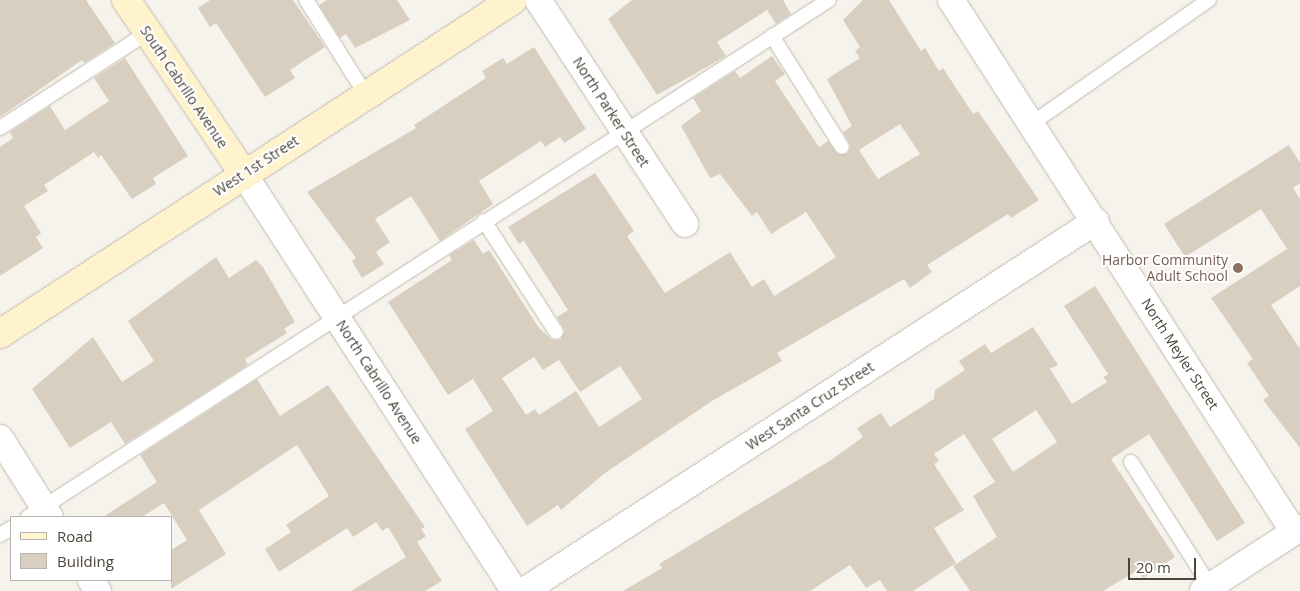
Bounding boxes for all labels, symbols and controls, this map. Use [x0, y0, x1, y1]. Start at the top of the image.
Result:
street label: South Cabrillo Avenue [137, 23, 231, 151]
street label: North Parker Street [569, 54, 653, 170]
street label: West 1st Street [210, 132, 302, 200]
place label: Harbor Community Adult School [1102, 252, 1228, 284]
marker: Harbor Community Adult School [1232, 262, 1244, 274]
street label: North Meyler Street [1138, 295, 1222, 413]
street label: North Cabrillo Avenue [333, 317, 425, 447]
street label: West Santa Cruz Street [743, 358, 877, 454]
legend [10, 516, 172, 581]
text: Road [57, 526, 93, 546]
scale bar [1130, 548, 1198, 580]
text: Building [57, 551, 114, 571]
text: 20 m [1136, 557, 1171, 577]

